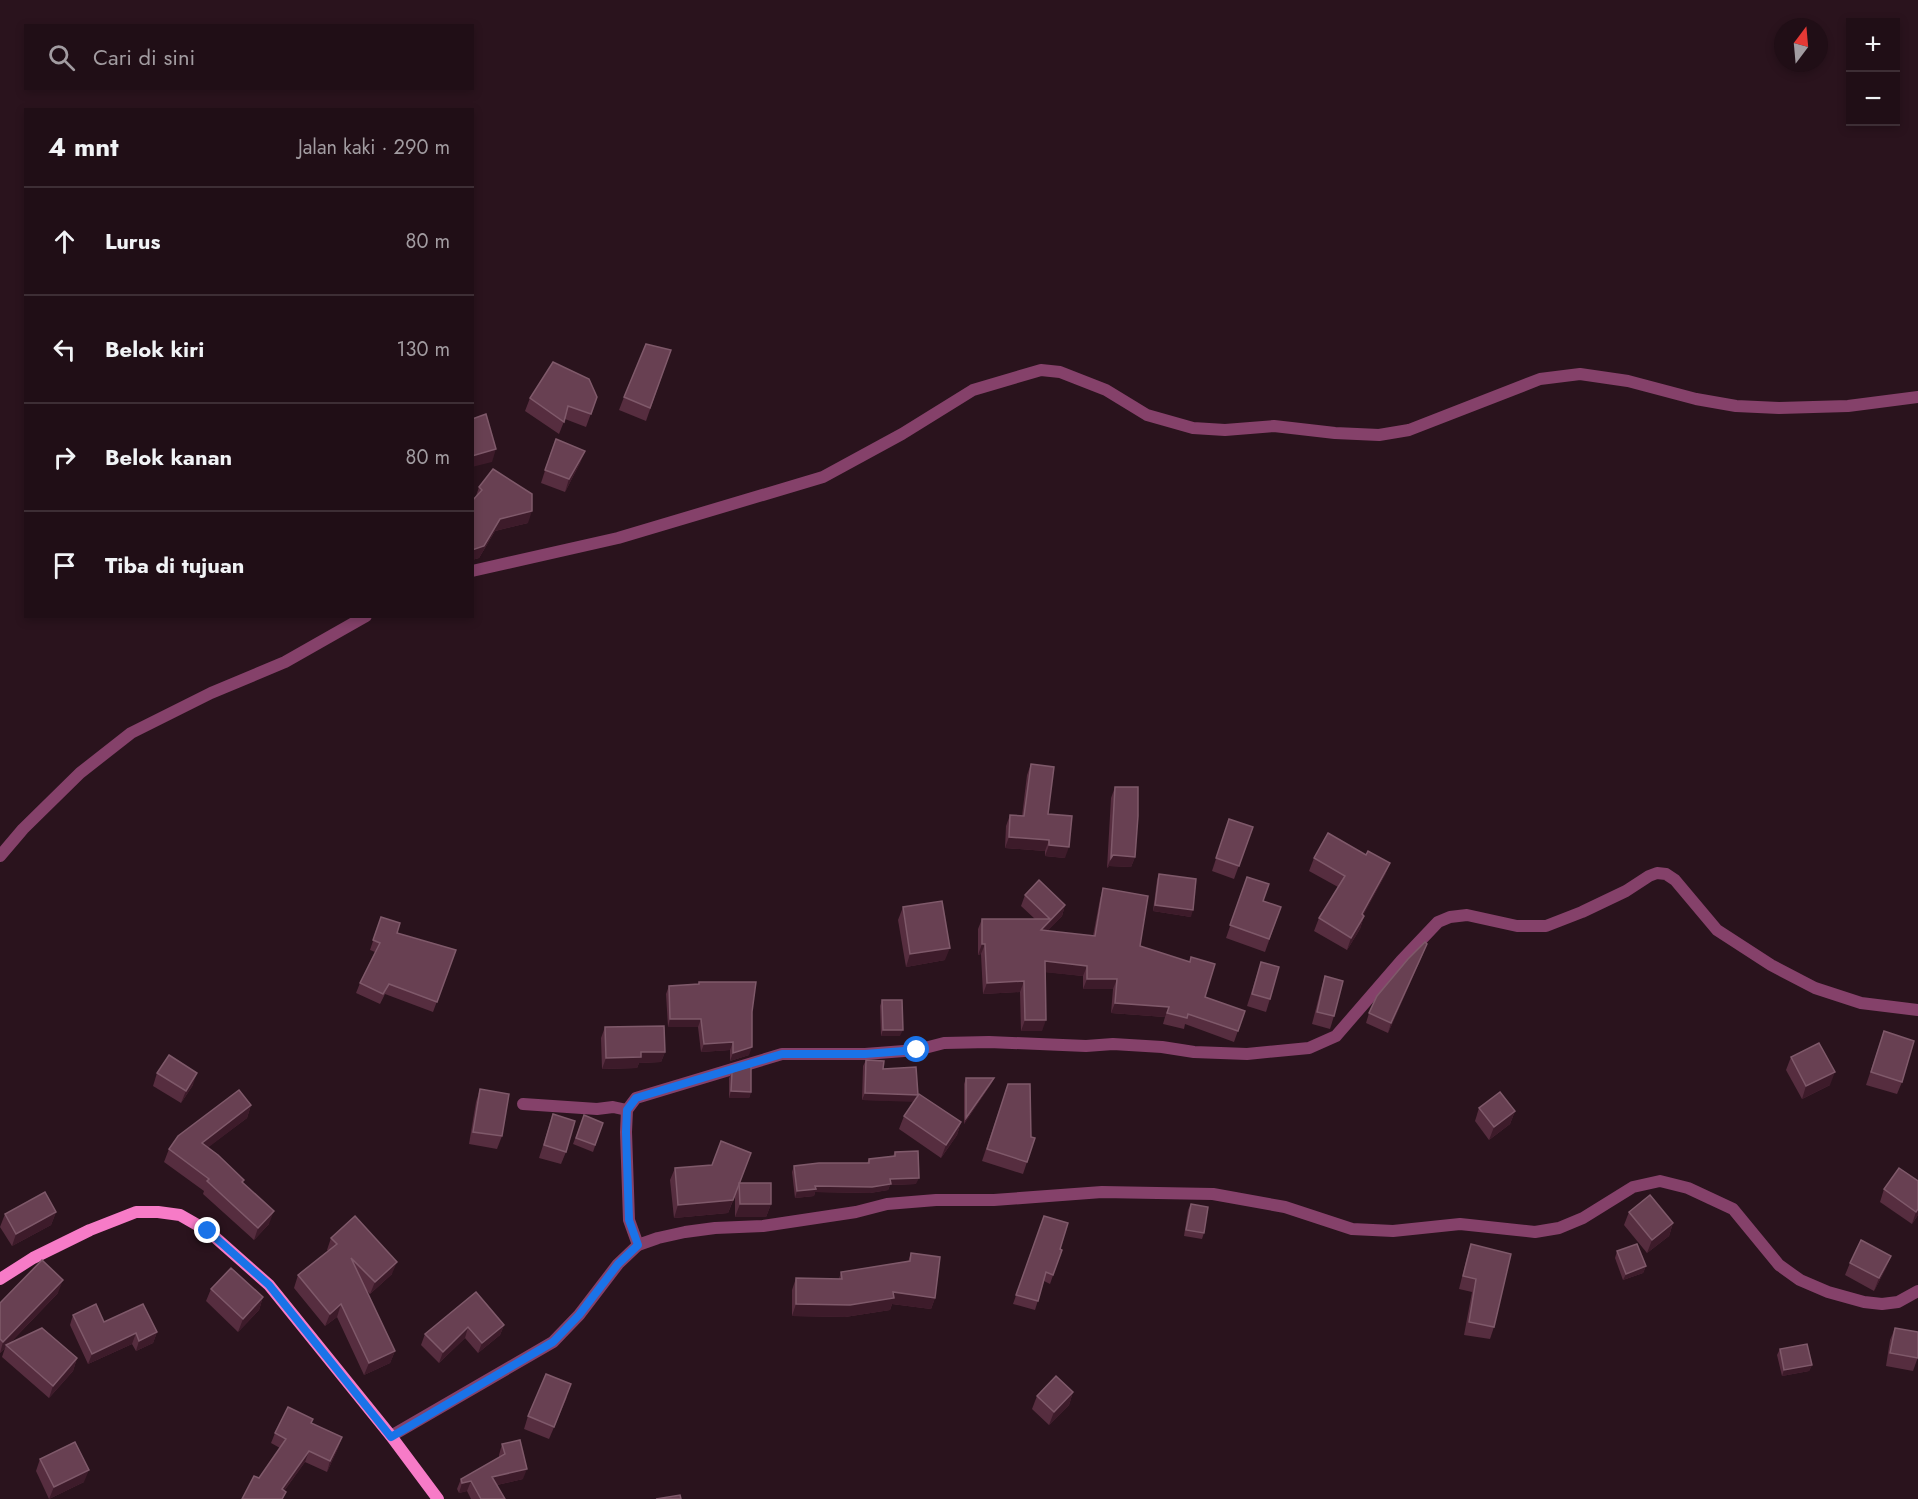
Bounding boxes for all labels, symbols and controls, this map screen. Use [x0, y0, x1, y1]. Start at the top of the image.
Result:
north arrow [1774, 18, 1828, 72]
map controls [1846, 18, 1900, 126]
button: + [1846, 18, 1900, 72]
search box [24, 24, 474, 90]
icon: search [45, 41, 78, 74]
text: Cari di sini [93, 41, 195, 73]
button: − [1846, 72, 1900, 126]
text: 4 mnt [48, 128, 119, 166]
text: Jalan kaki · 290 m [298, 133, 450, 162]
icon: ahead [48, 225, 81, 258]
text: Lurus [105, 225, 161, 257]
text: 80 m [405, 227, 450, 256]
icon: left [48, 333, 81, 366]
text: Belok kiri [105, 333, 204, 365]
text: 130 m [396, 335, 450, 364]
icon: right [48, 441, 81, 474]
text: Belok kanan [105, 441, 232, 473]
text: 80 m [405, 443, 450, 472]
icon: arrive [48, 549, 81, 582]
text: Tiba di tujuan [105, 549, 244, 581]
route start [903, 1036, 929, 1062]
route end [194, 1217, 220, 1243]

